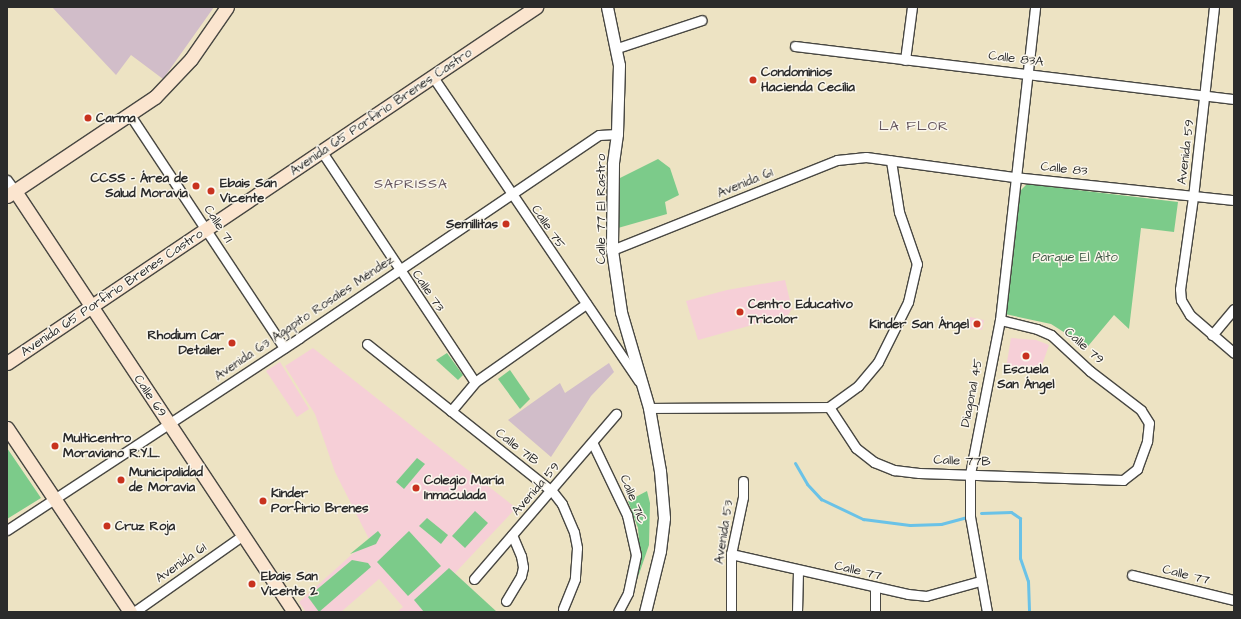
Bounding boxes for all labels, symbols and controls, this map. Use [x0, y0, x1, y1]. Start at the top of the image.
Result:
street label: Avenida 65 Porfirio Brenes Castro [287, 45, 475, 179]
street label: Calle 83A [987, 48, 1045, 70]
place label: Condominios Hacienda Cecilia [761, 65, 855, 96]
marker: Condominios Hacienda Cecilia [748, 75, 758, 85]
place label: Carma [96, 110, 136, 126]
marker: Carma [83, 113, 93, 123]
district label: LA FLOR [879, 118, 949, 134]
street label: Avenida 59 [1174, 118, 1198, 186]
street label: Calle 77 El Rastro [593, 154, 609, 264]
street label: Calle 83 [1040, 159, 1088, 179]
street label: Avenida 61 [715, 165, 775, 201]
place label: CCSS - Área de Salud Moravia [90, 171, 188, 202]
place label: Ebais San Vicente [220, 176, 277, 207]
district label: SAPRISSA [374, 176, 448, 192]
marker: CCSS - Área de Salud Moravia [191, 181, 201, 191]
marker: Ebais San Vicente [205, 185, 217, 197]
street label: Calle 71 [200, 202, 236, 246]
street label: Calle 75 [528, 202, 568, 252]
place label: Semillitas [446, 216, 498, 232]
marker: Semillitas [501, 219, 511, 229]
street label: Avenida 65 Porfirio Brenes Castro [18, 226, 206, 360]
park label: Parque El Alto [1032, 249, 1118, 265]
street label: Avenida 63 Agapito Rosales Méndez [212, 252, 396, 384]
street label: Calle 73 [408, 267, 448, 315]
place label: Centro Educativo Tricolor [748, 297, 853, 328]
marker: Centro Educativo Tricolor [735, 307, 745, 317]
place label: Kinder San Ángel [869, 316, 969, 332]
marker: Kinder San Ángel [972, 319, 982, 329]
street label: Calle 79 [1061, 325, 1107, 367]
place label: Rhodium Car Detailer [147, 328, 224, 359]
marker: Rhodium Car Detailer [227, 338, 237, 348]
marker: Escuela San Ángel [1021, 351, 1031, 361]
street label: Diagonal 45 [958, 357, 986, 429]
place label: Escuela San Ángel [997, 362, 1055, 393]
street label: Calle 69 [130, 372, 170, 420]
street label: Calle 71B [492, 425, 542, 469]
place label: Multicentro Moraviano R.Y.L. [63, 431, 160, 462]
marker: Multicentro Moraviano R.Y.L. [50, 441, 60, 451]
street label: Calle 77B [933, 452, 991, 470]
street label: Avenida 59 [509, 459, 563, 519]
place label: Municipalidad de Moravia [129, 465, 203, 496]
street label: Calle 71C [616, 472, 650, 526]
place label: Colegio María Inmaculada [424, 473, 504, 504]
marker: Municipalidad de Moravia [116, 475, 126, 485]
marker: Colegio María Inmaculada [411, 483, 421, 493]
place label: Kinder Porfirio Brenes [271, 486, 369, 517]
marker: Kinder Porfirio Brenes [258, 496, 268, 506]
street label: Avenida 53 [711, 499, 737, 565]
place label: Cruz Roja [115, 518, 175, 534]
marker: Cruz Roja [102, 521, 112, 531]
street label: Avenida 61 [152, 540, 210, 586]
street label: Calle 77 [833, 558, 883, 584]
street label: Calle 77 [1161, 562, 1211, 588]
place label: Ebais San Vicente 2 [261, 569, 318, 600]
marker: Ebais San Vicente 2 [246, 578, 258, 590]

